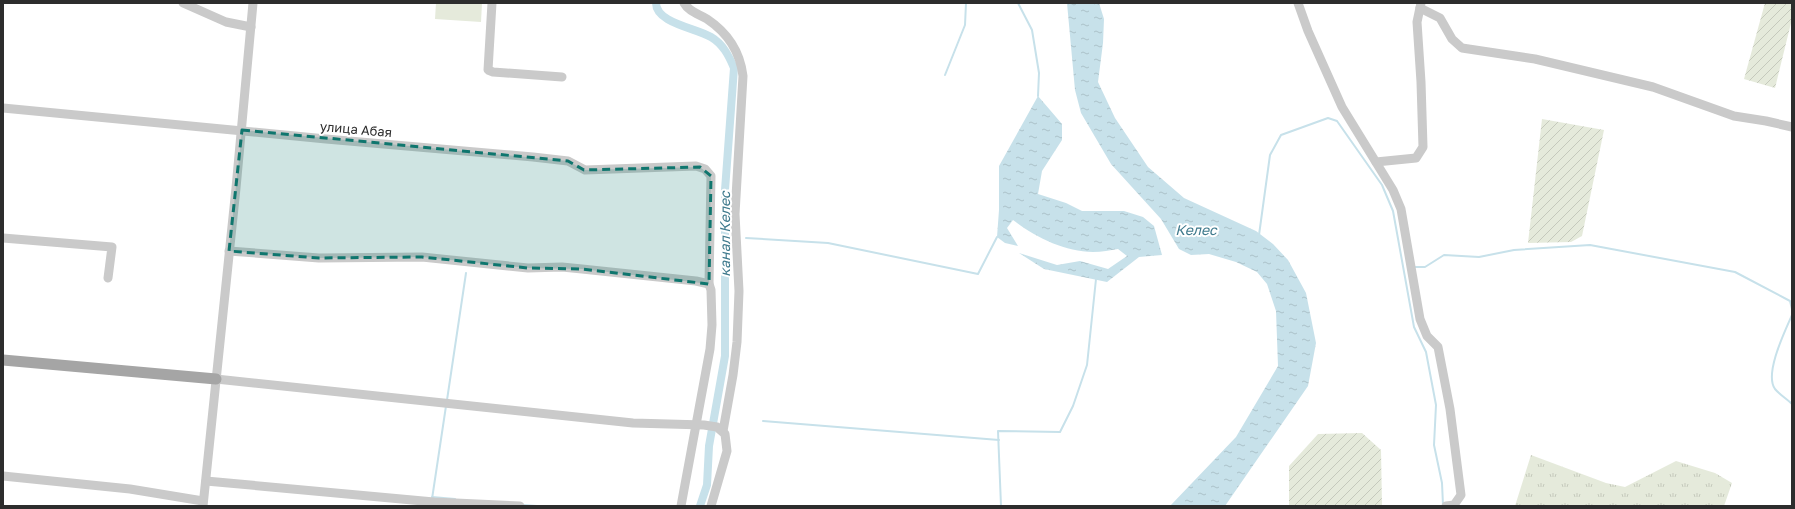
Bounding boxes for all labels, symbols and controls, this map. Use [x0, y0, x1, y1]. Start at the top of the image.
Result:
street label: улица Абая [319, 118, 393, 140]
water label: канал Келес [716, 190, 733, 277]
water label: Келес [1175, 221, 1218, 238]

